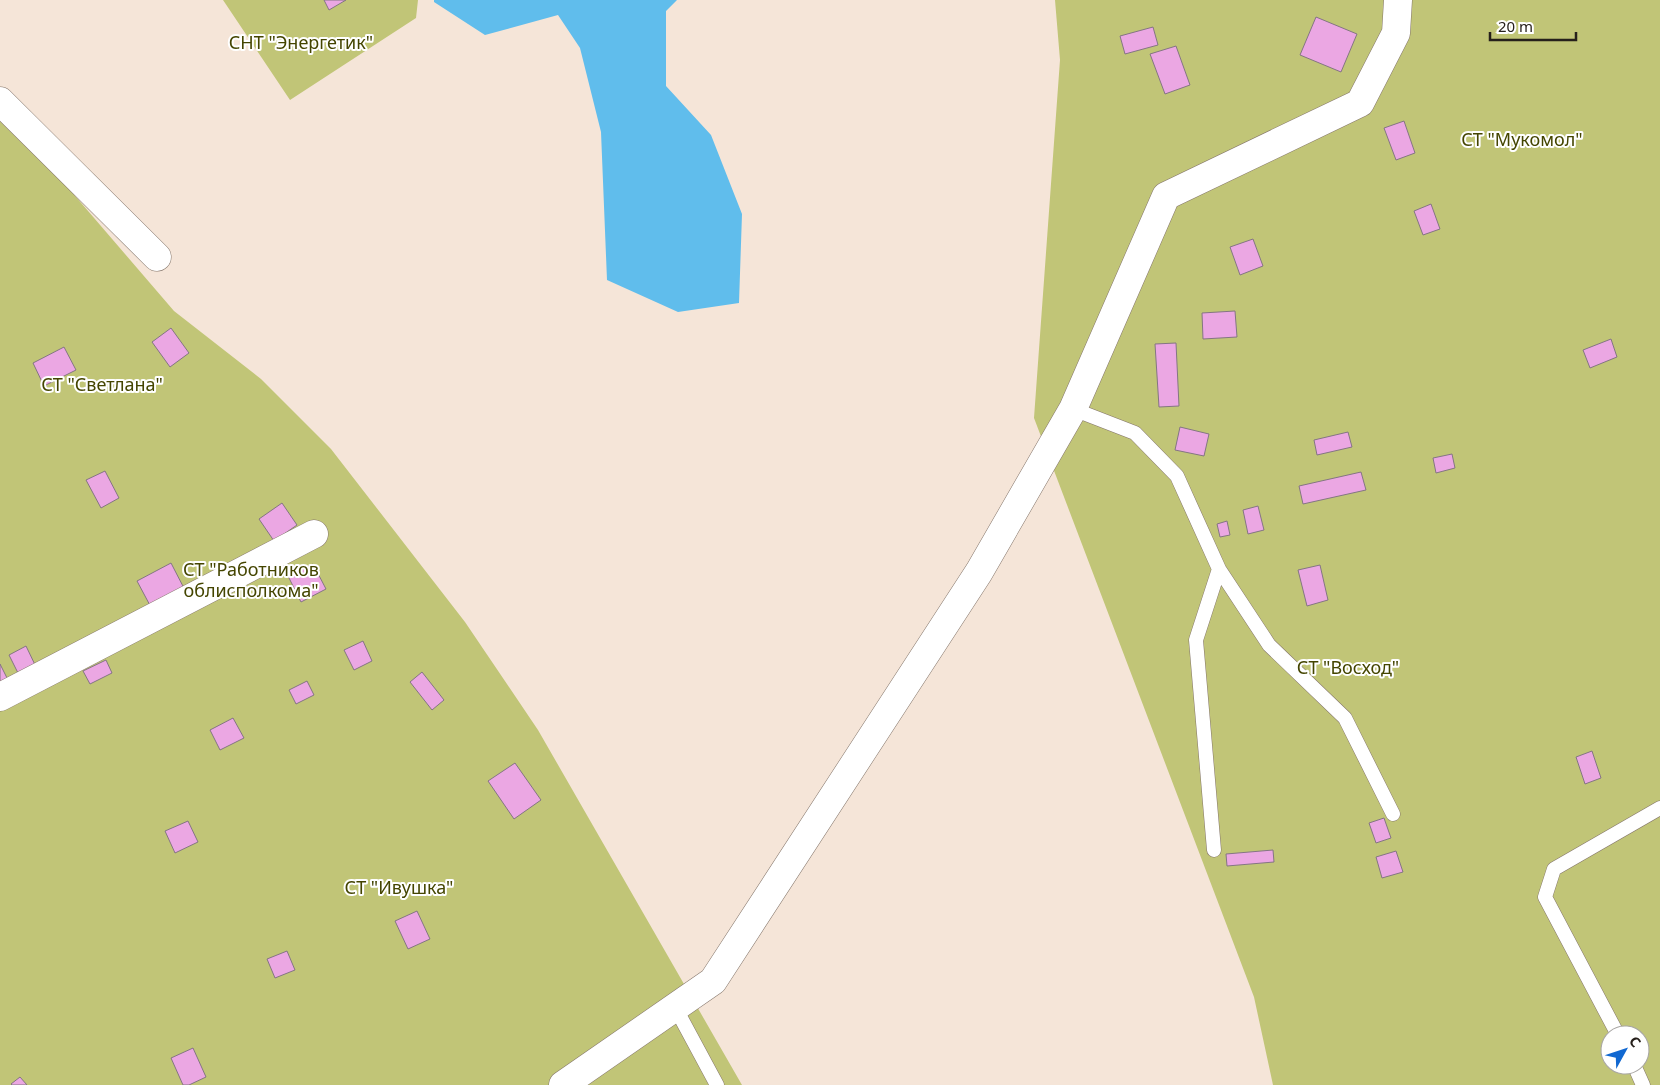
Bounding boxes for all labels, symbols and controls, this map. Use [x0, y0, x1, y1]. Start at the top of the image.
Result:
scale bar [1490, 10, 1576, 42]
text: 20 m [1498, 16, 1533, 36]
park label: СНТ "Энергетик" [229, 30, 373, 54]
park label: СТ "Мукомол" [1461, 127, 1583, 151]
park label: СТ "Светлана" [41, 372, 163, 396]
park label: СТ "Работников облисполкома" [183, 557, 319, 602]
park label: СТ "Восход" [1297, 655, 1399, 679]
park label: СТ "Ивушка" [345, 875, 453, 899]
north arrow [1600, 1025, 1650, 1075]
text: С [1625, 1032, 1646, 1051]

